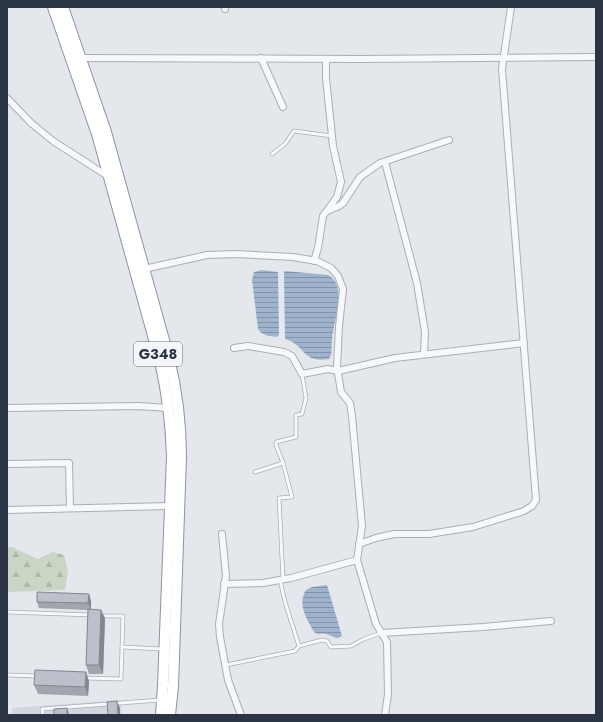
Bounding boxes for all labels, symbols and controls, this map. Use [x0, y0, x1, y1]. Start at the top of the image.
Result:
road number: G348 [134, 342, 182, 366]

